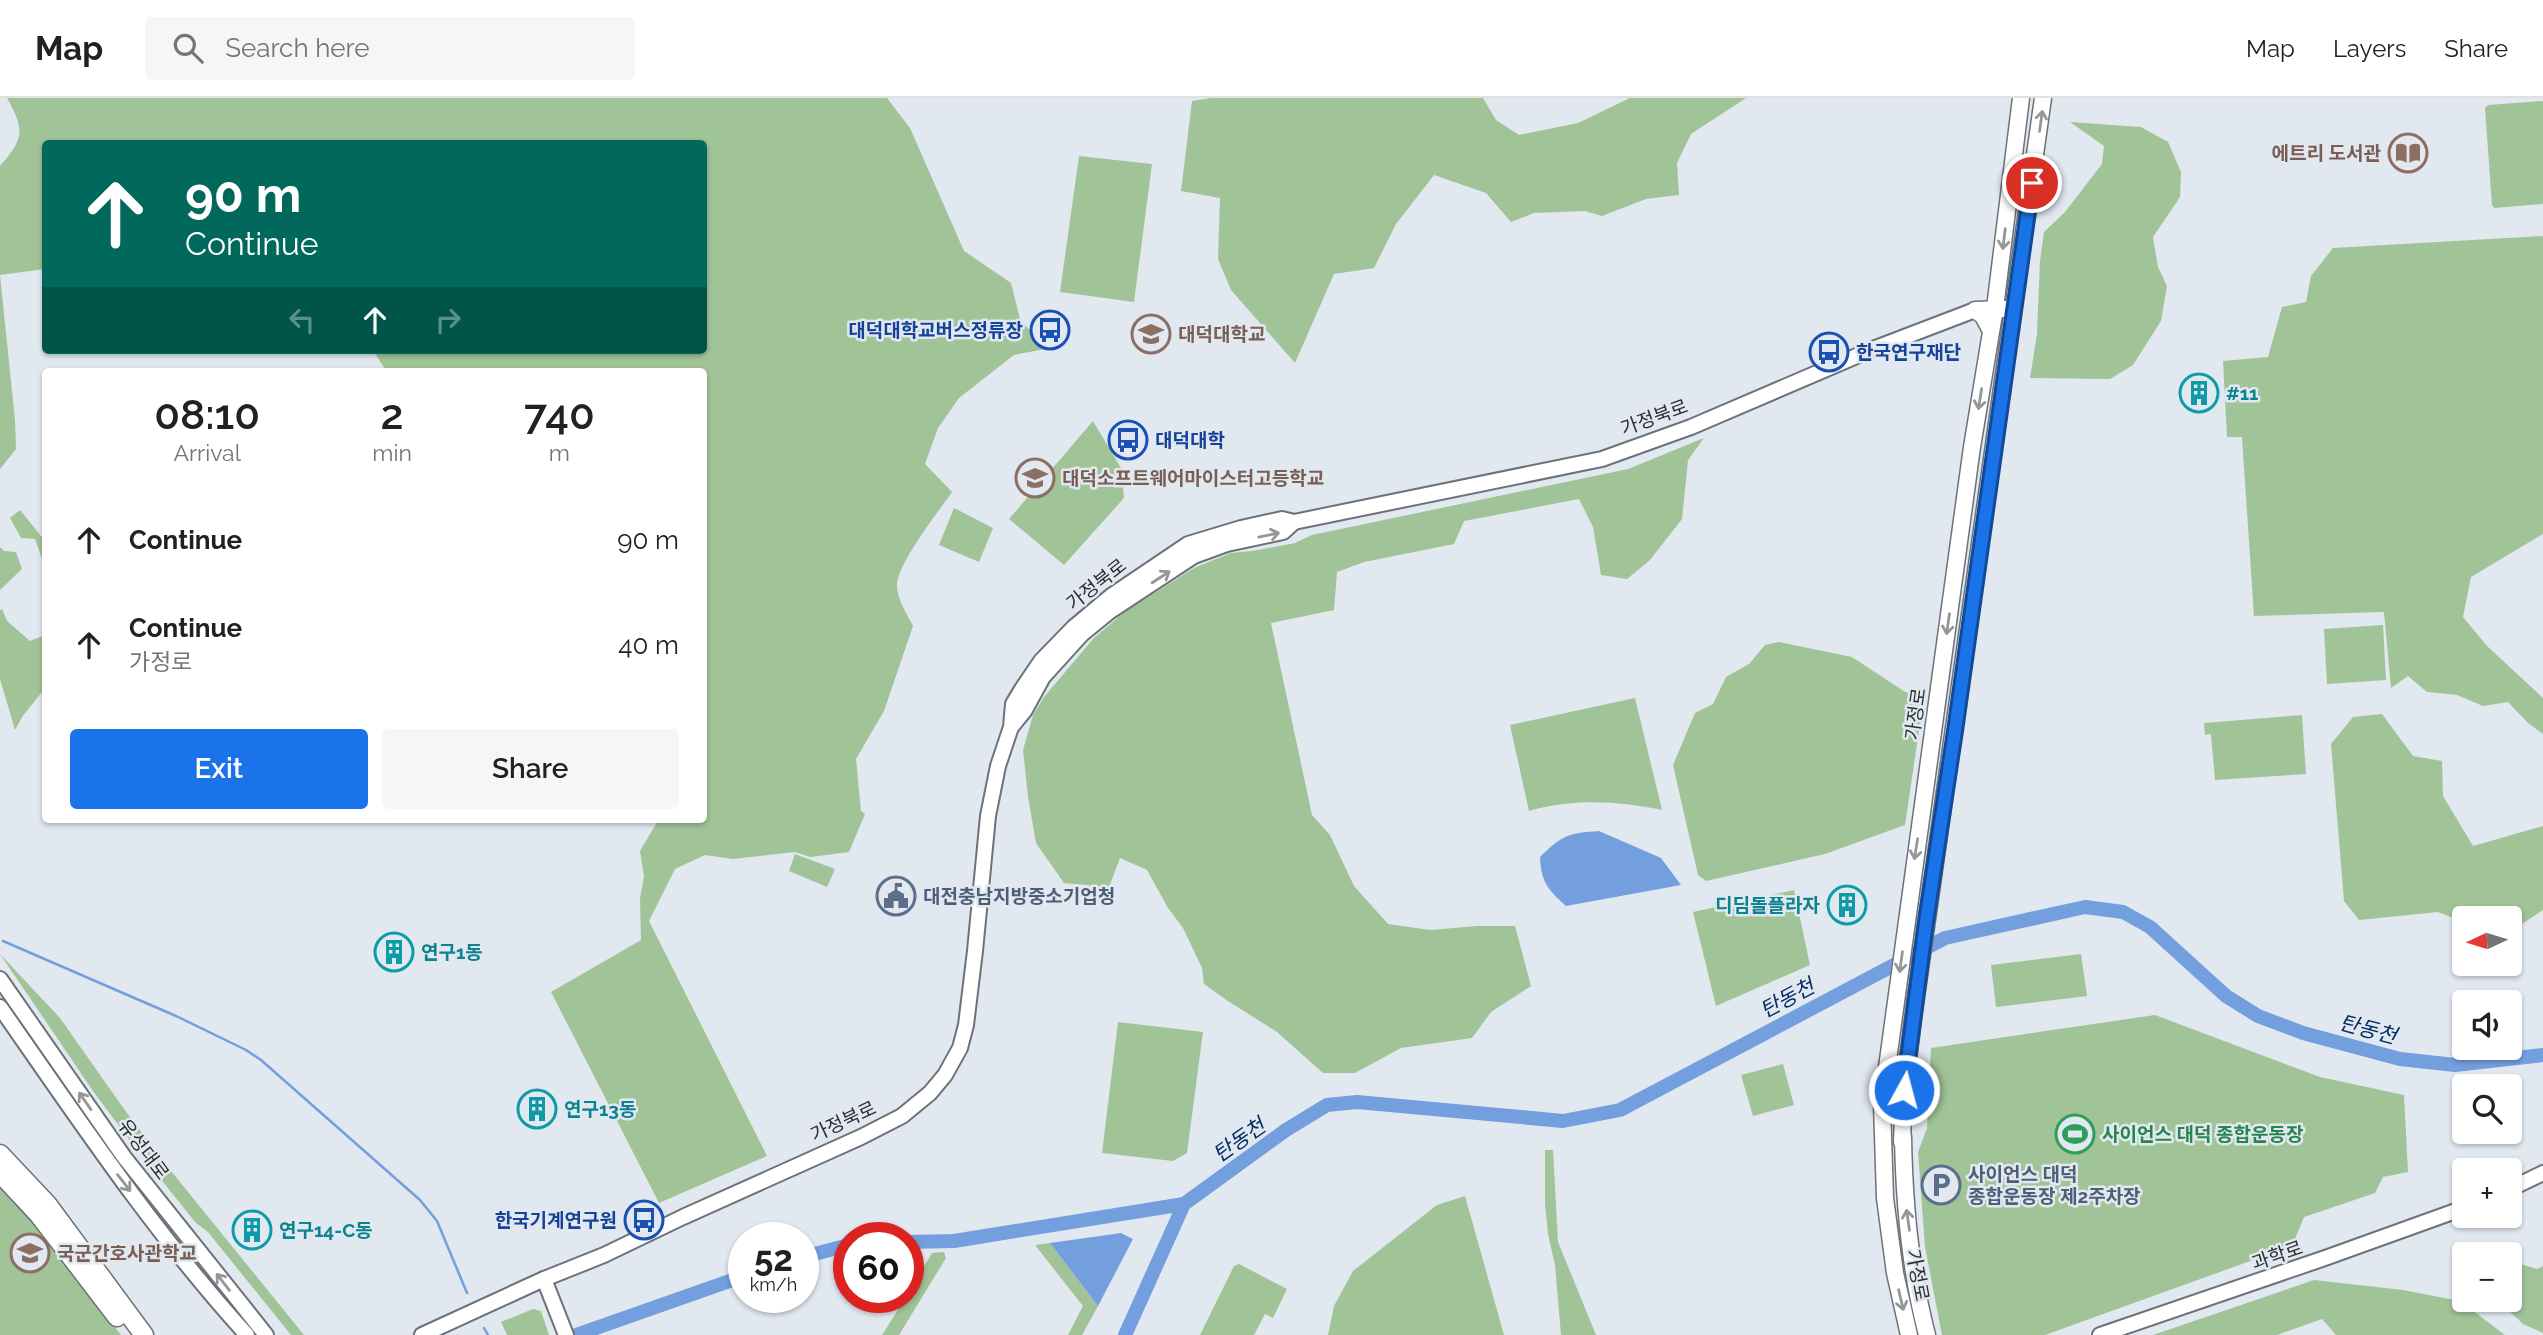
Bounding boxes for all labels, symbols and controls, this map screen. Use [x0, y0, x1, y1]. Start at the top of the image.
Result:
search box [145, 17, 635, 80]
text: Map [35, 29, 103, 68]
icon: search [169, 29, 207, 67]
text: Search here [225, 33, 370, 63]
text: Map [2246, 34, 2295, 63]
text: Layers [2333, 34, 2406, 63]
text: Share [2444, 34, 2508, 63]
one-way arrow [2035, 110, 2048, 133]
library icon: 에트리 도서관 [2387, 132, 2429, 174]
place label: 에트리 도서관 [2272, 142, 2382, 164]
pin [2002, 153, 2062, 213]
icon: arrive [2013, 164, 2051, 202]
text: 90 m [185, 166, 301, 223]
icon: ahead [70, 168, 161, 259]
text: Continue [185, 225, 319, 262]
one-way arrow [1997, 227, 2010, 250]
icon: left [283, 301, 321, 339]
icon: ahead [356, 301, 394, 339]
icon: right [429, 301, 467, 339]
bus stop icon: 대덕대학교버스정류장 [1029, 309, 1071, 351]
school or university icon: 대덕대학교 [1130, 313, 1172, 355]
place label: 대덕대학교버스정류장 [848, 319, 1023, 341]
place label: 대덕대학교 [1178, 323, 1265, 345]
bus stop icon: 한국연구재단 [1808, 331, 1850, 373]
place label: 한국연구재단 [1856, 341, 1961, 363]
building icon: #11 [2178, 372, 2220, 414]
place label: #11 [2226, 382, 2258, 404]
one-way arrow [1973, 387, 1986, 409]
text: 08:10 [154, 390, 260, 439]
text: 2 [381, 390, 404, 439]
text: 740 [524, 390, 595, 439]
street label: 가정북로 [1617, 395, 1691, 439]
bus stop icon: 대덕대학 [1107, 419, 1149, 461]
place label: 대덕대학 [1155, 429, 1225, 451]
text: Arrival [173, 439, 241, 466]
text: min [372, 439, 412, 466]
text: m [549, 439, 570, 466]
school or university icon: 대덕소프트웨어마이스터고등학교 [1014, 457, 1056, 499]
place label: 대덕소프트웨어마이스터고등학교 [1062, 467, 1324, 489]
icon: ahead [70, 521, 108, 559]
text: Continue [129, 525, 242, 555]
text: 90 m [617, 525, 679, 555]
one-way arrow [1257, 528, 1280, 541]
street label: 가정북로 [1062, 554, 1130, 614]
one-way arrow [1151, 570, 1170, 584]
one-way arrow [1942, 612, 1955, 635]
text: Continue [129, 613, 242, 643]
icon: ahead [70, 626, 108, 664]
text: 40 m [618, 630, 679, 660]
text: 가정로 [129, 648, 192, 675]
street label: 가정로 [1900, 686, 1930, 742]
button: Exit [70, 729, 368, 809]
button: Share [382, 729, 679, 809]
one-way arrow [1910, 837, 1923, 860]
public building icon: 대전충남지방중소기업청 [875, 875, 917, 917]
building icon: 디딤돌플라자 [1826, 884, 1868, 926]
place label: 대전충남지방중소기업청 [923, 885, 1115, 907]
place label: 디딤돌플라자 [1715, 894, 1821, 916]
north arrow [2452, 906, 2522, 976]
map controls [2452, 906, 2522, 1312]
building icon: 연구1동 [373, 931, 415, 973]
place label: 연구1동 [421, 941, 483, 963]
one-way arrow [1894, 950, 1907, 972]
water label: 탄동천 [1756, 972, 1821, 1023]
button: sound [2452, 990, 2522, 1060]
water label: 탄동천 [2337, 1009, 2402, 1049]
position arrow [1867, 1053, 1941, 1127]
button: search [2452, 1074, 2522, 1144]
building icon: 연구13동 [516, 1088, 558, 1130]
one-way arrow [78, 1092, 92, 1112]
street label: 가정북로 [807, 1096, 879, 1146]
place label: 연구13동 [564, 1098, 636, 1120]
water label: 탄동천 [1208, 1112, 1272, 1167]
sports icon: 사이언스 대덕 종합운동장 [2054, 1113, 2096, 1155]
street label: 유성대로 [114, 1114, 174, 1184]
place label: 사이언스 대덕 종합운동장 [2102, 1123, 2303, 1145]
button: + [2452, 1158, 2522, 1228]
place label: 사이언스 대덕 종합운동장 제2주차장 [1968, 1163, 2141, 1207]
parking icon: 사이언스 대덕 종합운동장 제2주차장 [1920, 1164, 1962, 1206]
one-way arrow [117, 1173, 132, 1191]
bus stop icon: 한국기계연구원 [623, 1199, 665, 1241]
building icon: 연구14-C동 [231, 1209, 273, 1251]
place label: 한국기계연구원 [495, 1209, 617, 1231]
one-way arrow [1901, 1209, 1914, 1231]
place label: 연구14-C동 [279, 1219, 373, 1241]
speed limit sign: 60 [833, 1222, 924, 1313]
school or university icon: 국군간호사관학교 [9, 1232, 51, 1274]
street label: 과학로 [2249, 1236, 2305, 1274]
text: 52 [754, 1238, 793, 1279]
place label: 국군간호사관학교 [57, 1242, 197, 1264]
button: − [2452, 1242, 2522, 1312]
street label: 가정로 [1902, 1247, 1934, 1303]
one-way arrow [216, 1274, 231, 1292]
text: km/h [750, 1274, 797, 1295]
one-way arrow [1895, 1288, 1908, 1311]

